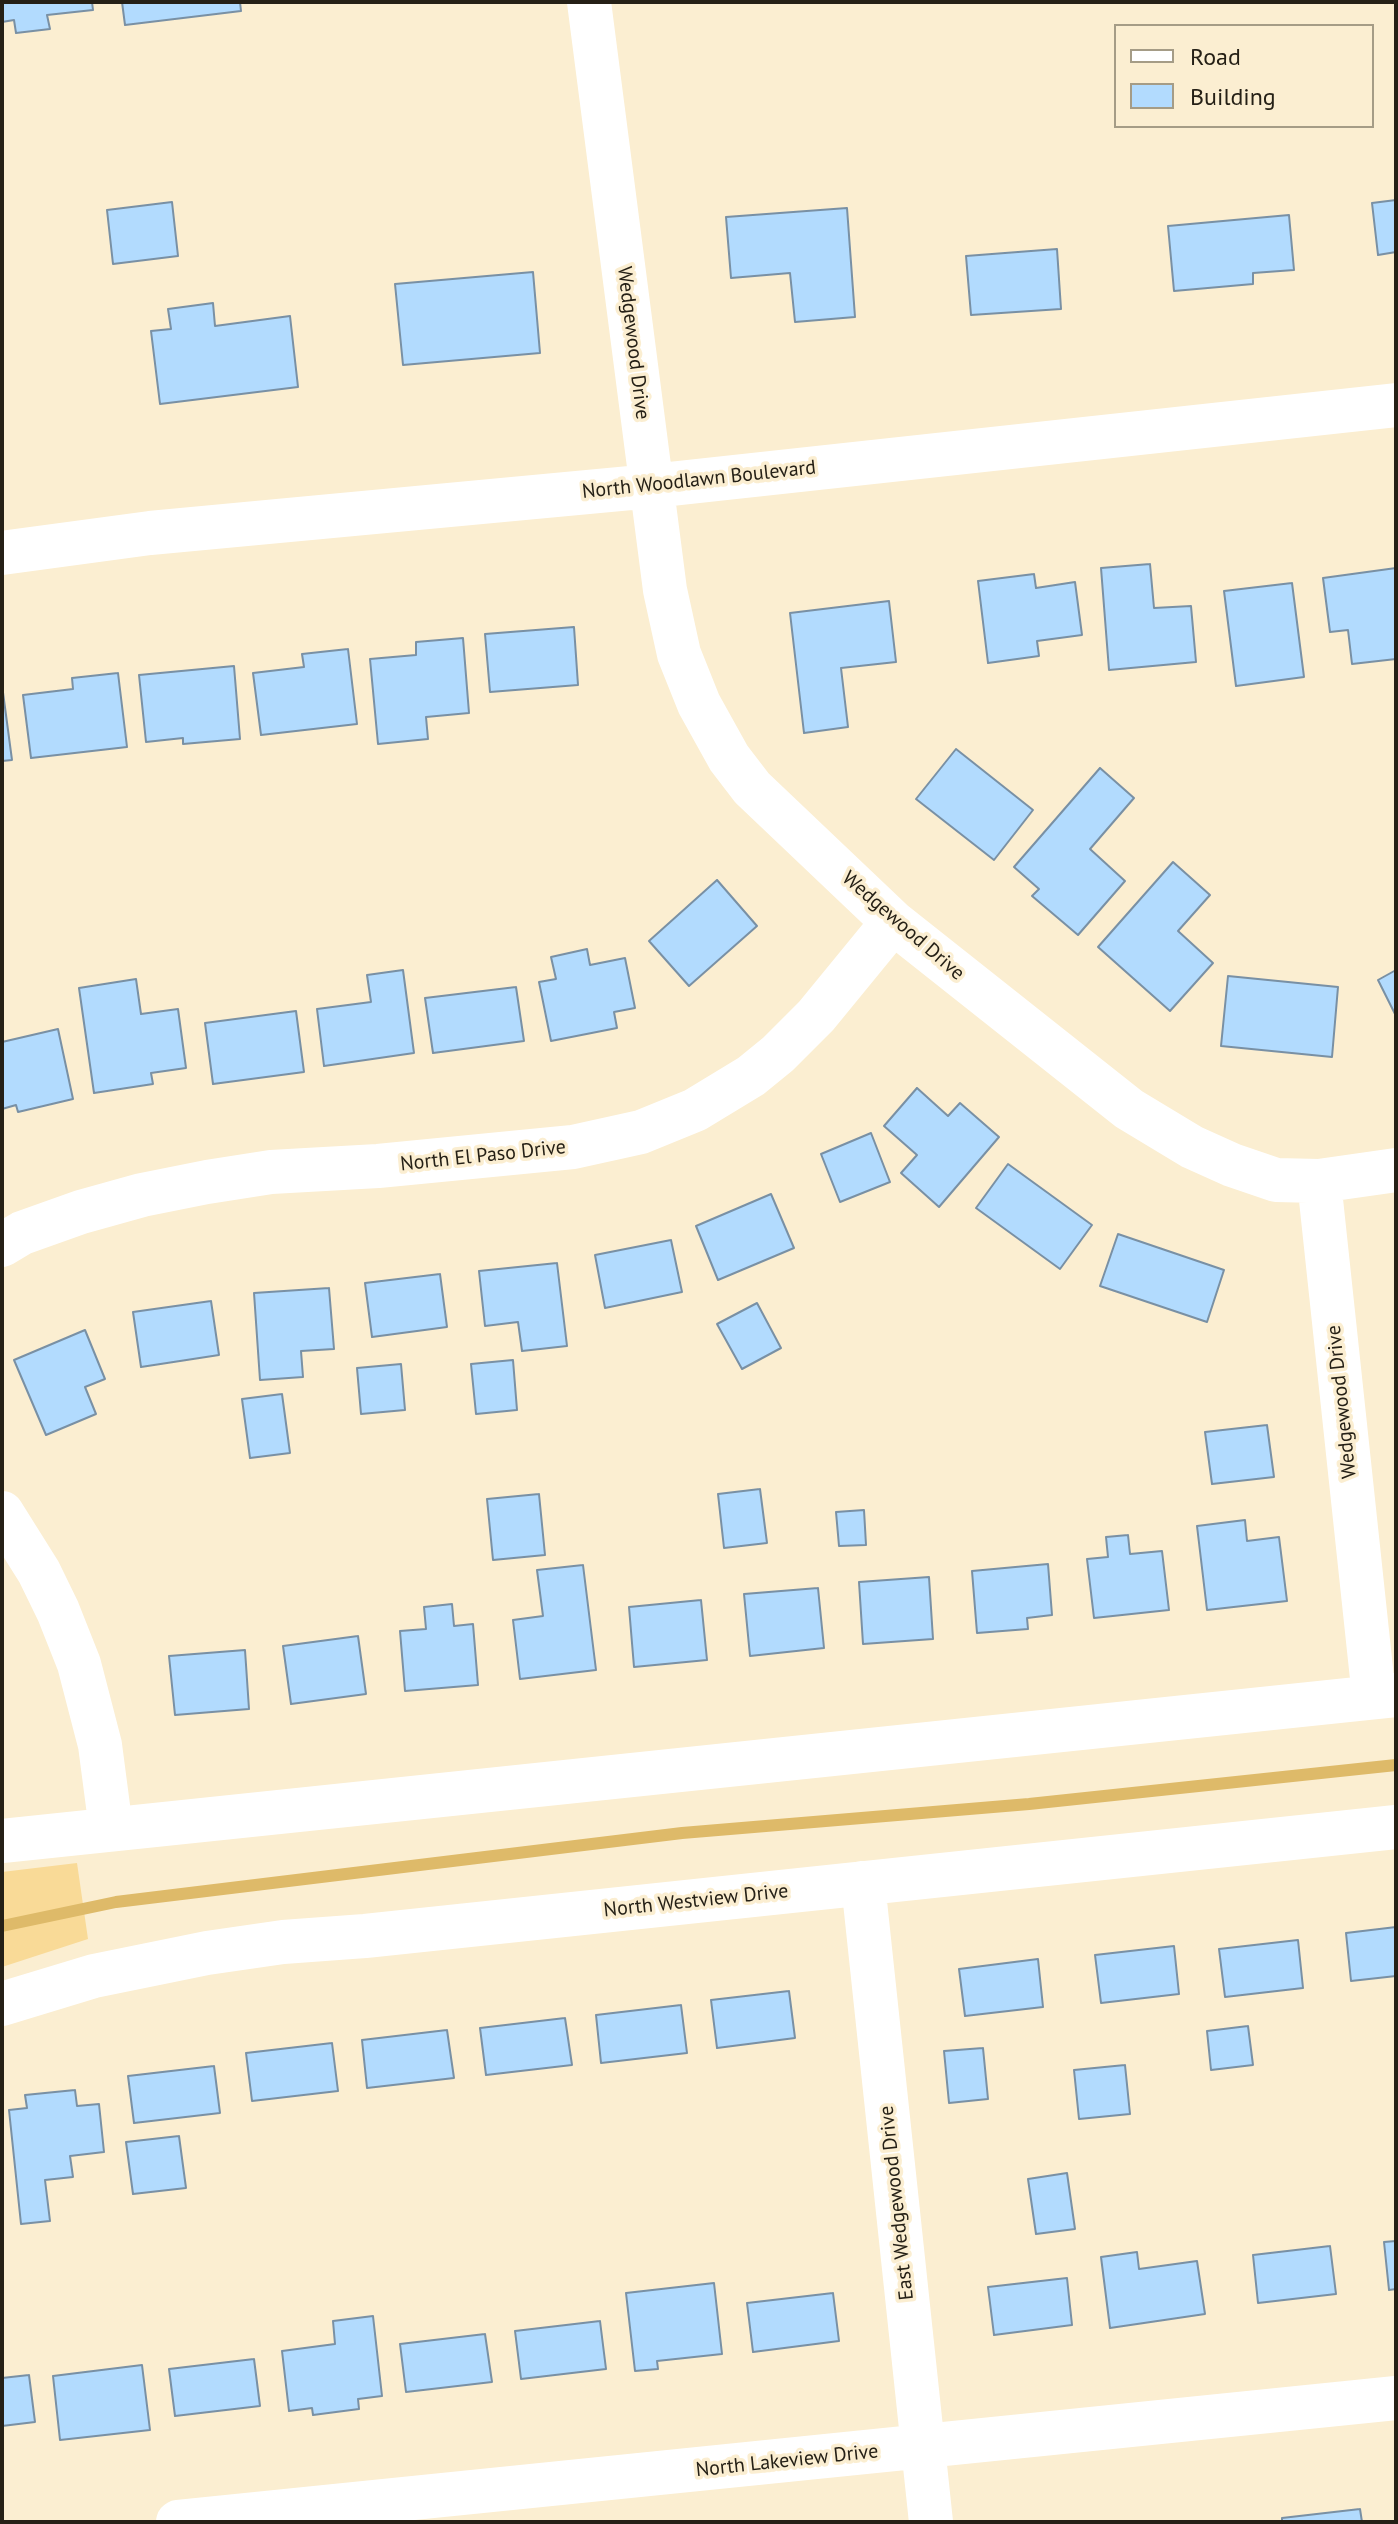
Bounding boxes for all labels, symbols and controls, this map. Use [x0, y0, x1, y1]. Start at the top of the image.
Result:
legend [1114, 24, 1374, 128]
text: Road [1190, 41, 1241, 72]
text: Building [1190, 81, 1276, 112]
street label: Wedgewood Drive [612, 265, 654, 421]
street label: North Woodlawn Boulevard [581, 456, 817, 504]
street label: Wedgewood Drive [837, 866, 969, 986]
street label: North El Paso Drive [399, 1135, 567, 1177]
street label: Wedgewood Drive [1322, 1324, 1362, 1480]
street label: North Westview Drive [602, 1879, 790, 1923]
street label: East Wedgewood Drive [875, 2105, 919, 2301]
street label: North Lakeview Drive [695, 2439, 879, 2483]

